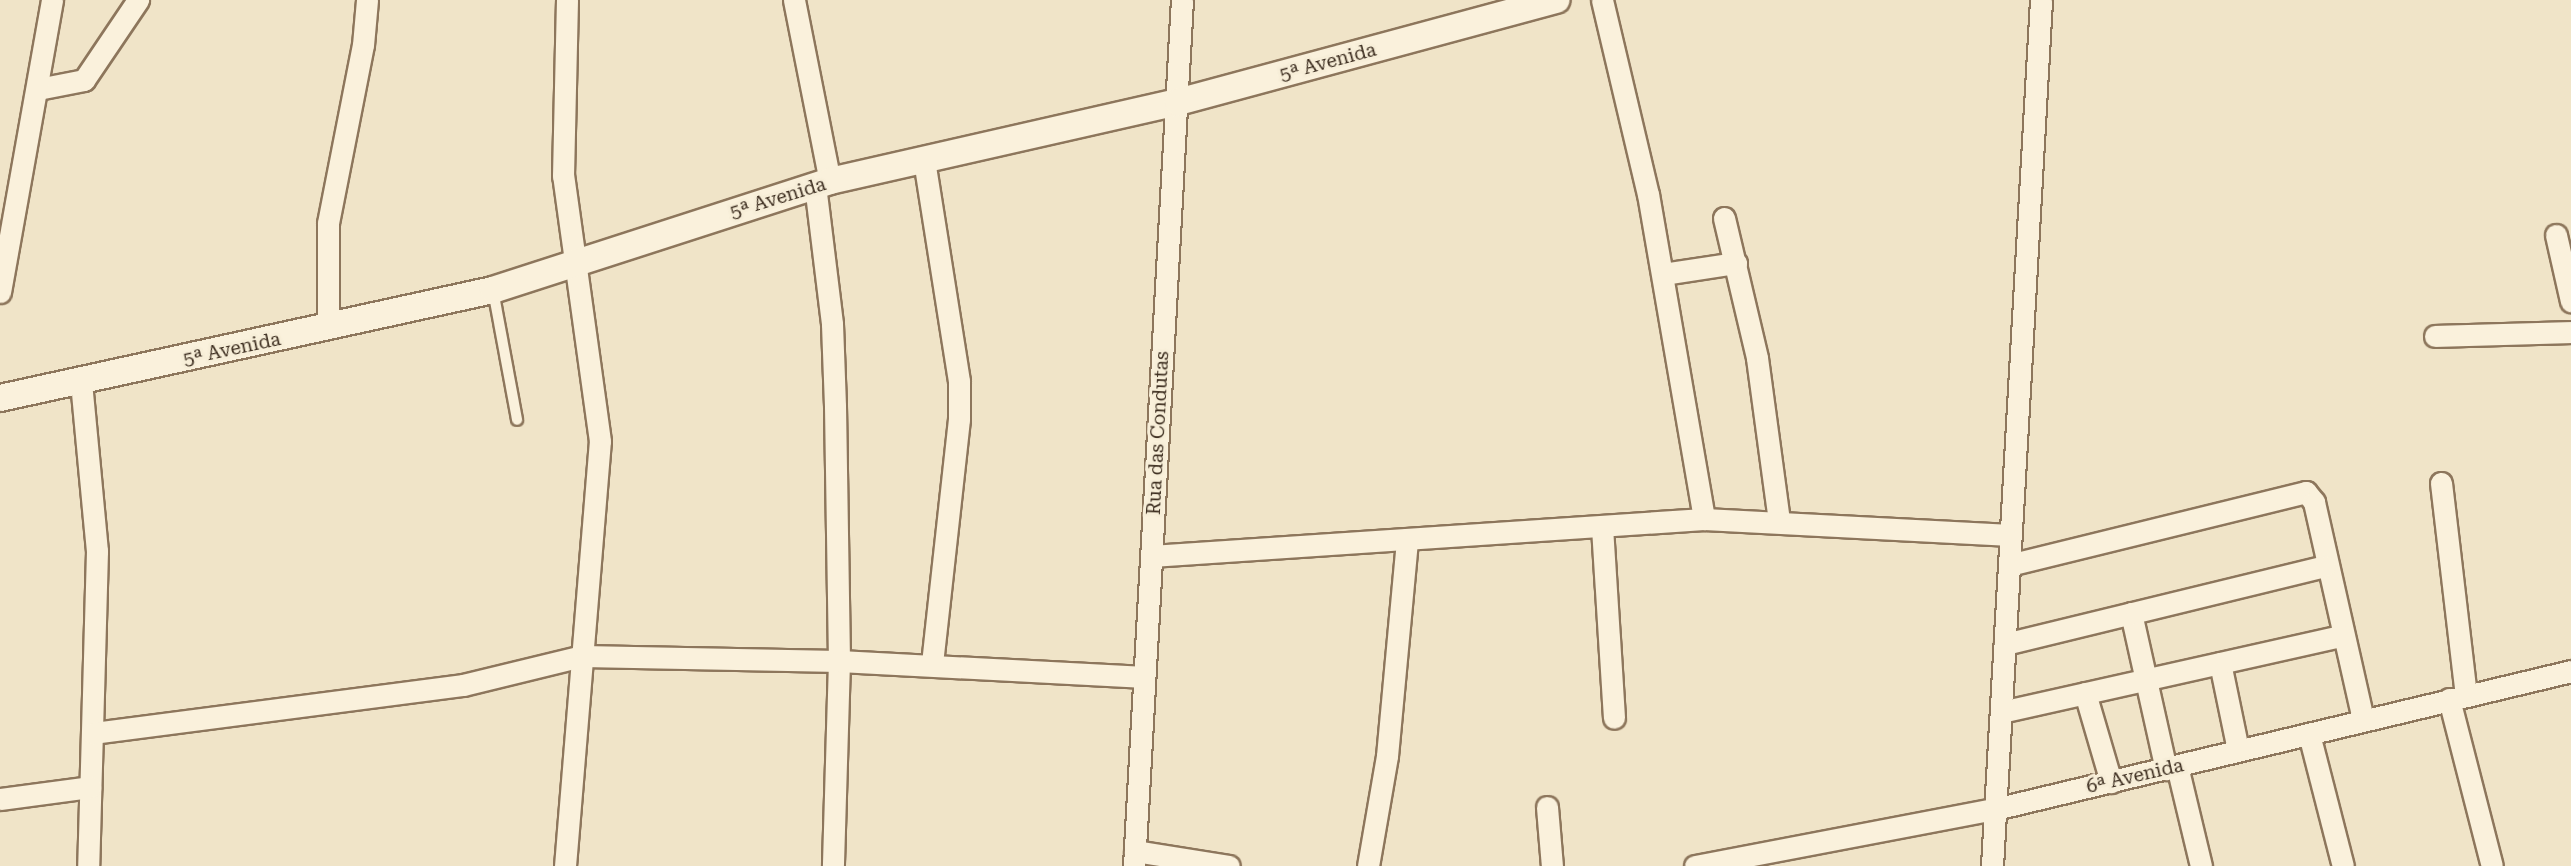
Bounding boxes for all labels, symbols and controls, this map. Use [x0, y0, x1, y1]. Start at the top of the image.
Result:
street label: 5ª Avenida [1277, 38, 1379, 86]
street label: 5ª Avenida [727, 173, 829, 223]
street label: 5ª Avenida [181, 328, 283, 370]
street label: Rua das Condutas [1142, 350, 1174, 516]
street label: 6ª Avenida [2084, 754, 2186, 798]

